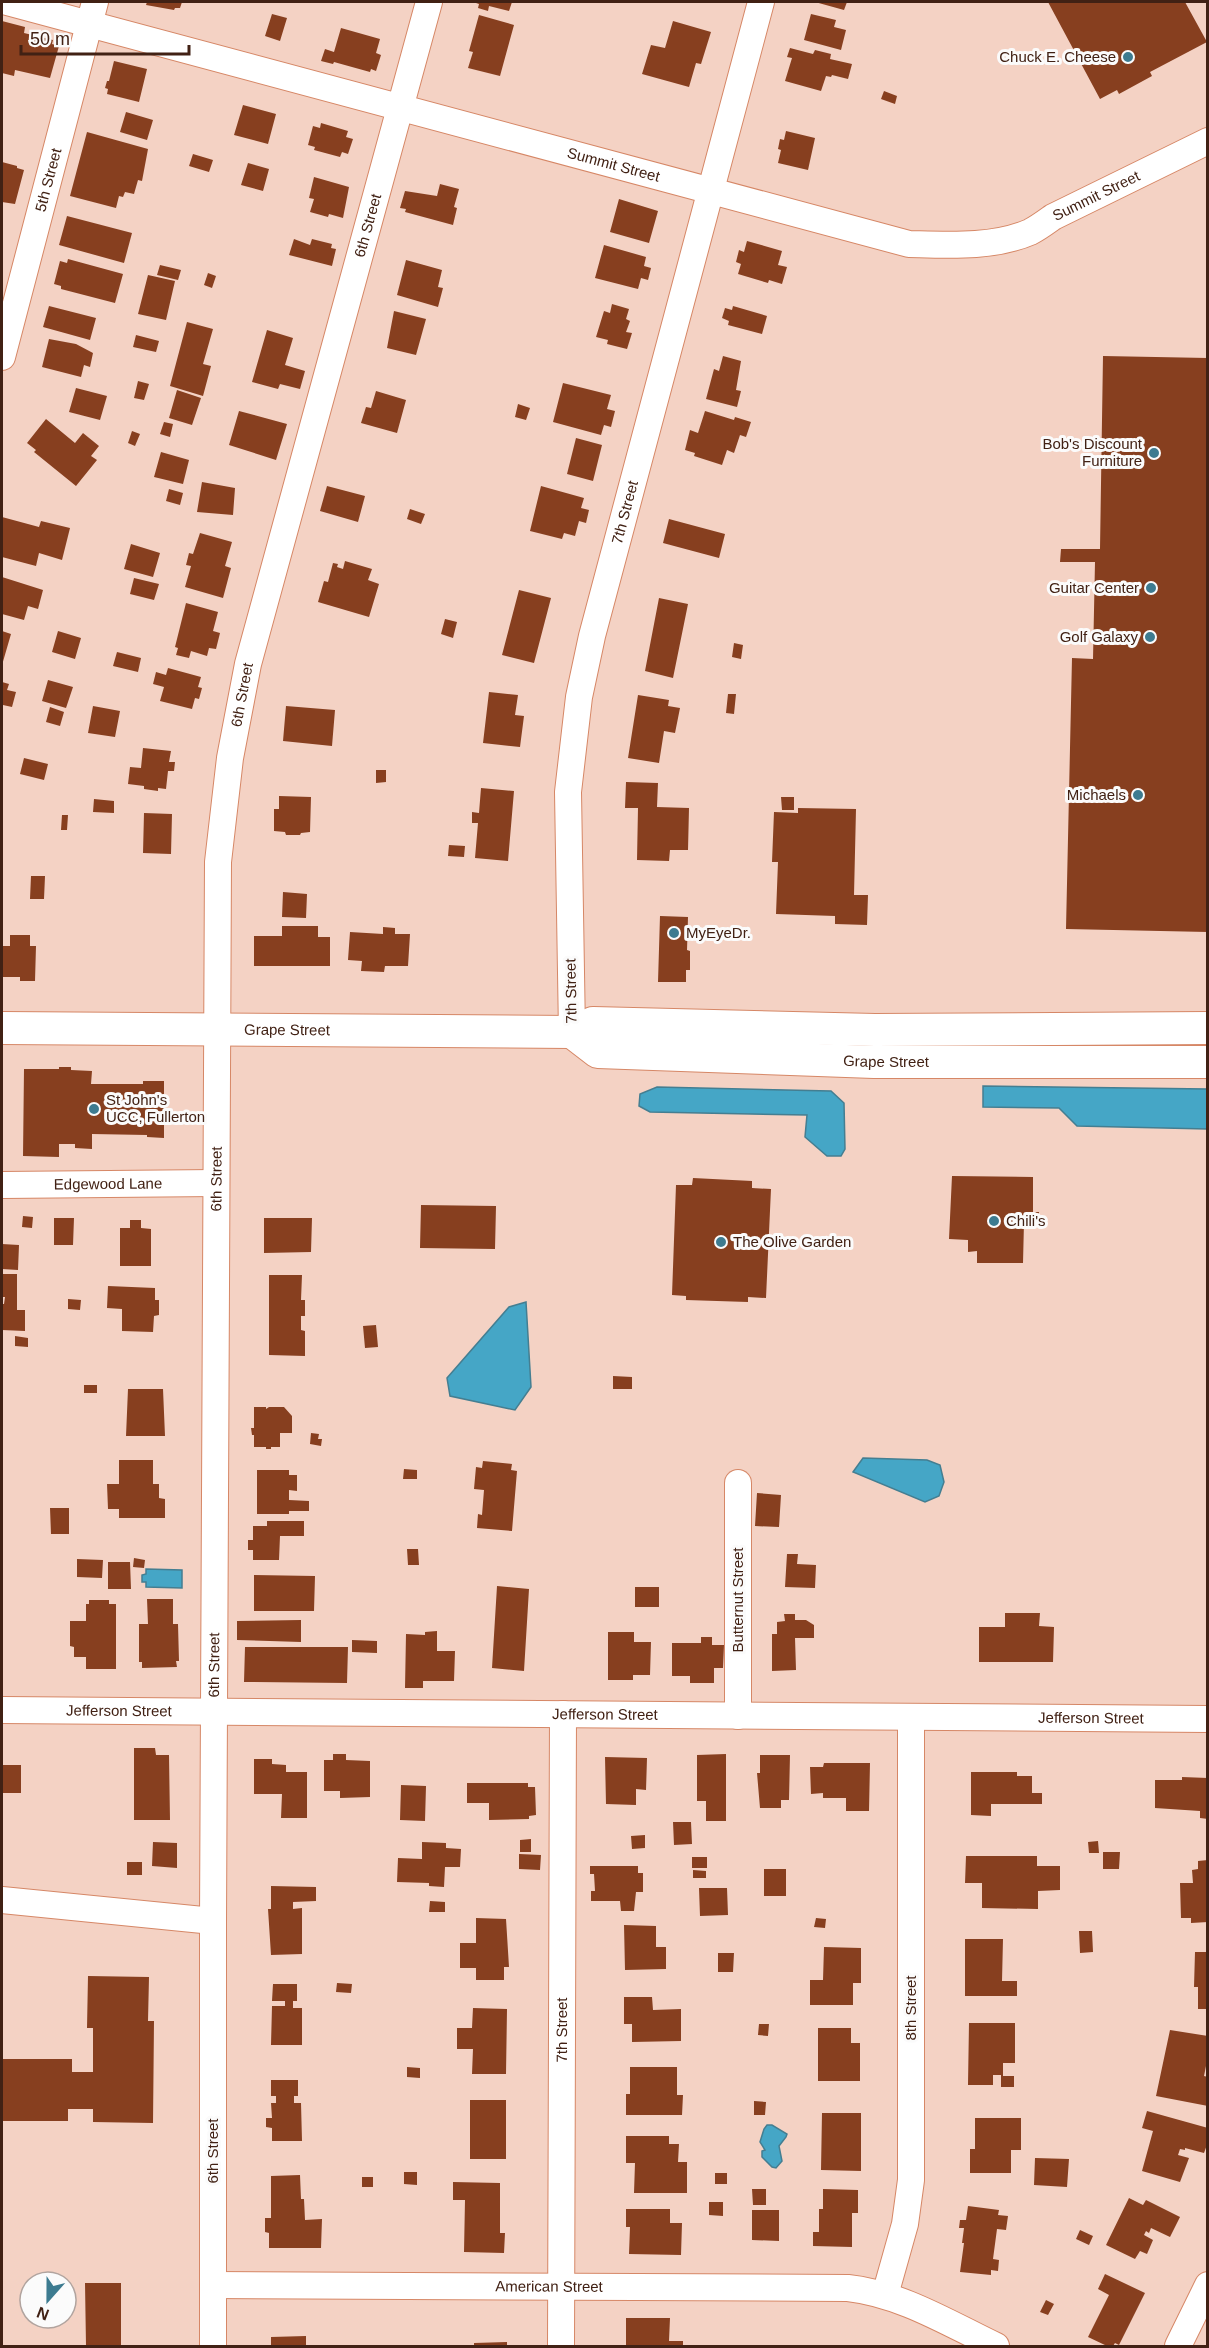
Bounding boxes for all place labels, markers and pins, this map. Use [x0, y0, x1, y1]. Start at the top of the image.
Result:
place label: Chuck E. Cheese [999, 48, 1116, 65]
marker: Chuck E. Cheese [1121, 50, 1135, 64]
place label: Bob's Discount Furniture [1042, 435, 1143, 469]
marker: Bob's Discount Furniture [1147, 446, 1161, 460]
place label: Guitar Center [1049, 579, 1139, 596]
marker: Guitar Center [1144, 581, 1158, 595]
place label: Golf Galaxy [1060, 628, 1138, 645]
marker: Golf Galaxy [1143, 630, 1157, 644]
place label: Michaels [1067, 786, 1126, 803]
marker: Michaels [1131, 788, 1145, 802]
place label: MyEyeDr. [686, 924, 751, 941]
marker: MyEyeDr. [667, 926, 681, 940]
place label: St John's UCC, Fullerton [106, 1091, 205, 1125]
marker: St John's UCC, Fullerton [87, 1102, 101, 1116]
place label: Chili's [1006, 1212, 1046, 1229]
marker: Chili's [987, 1214, 1001, 1228]
place label: The Olive Garden [733, 1233, 851, 1250]
marker: The Olive Garden [714, 1235, 728, 1249]

